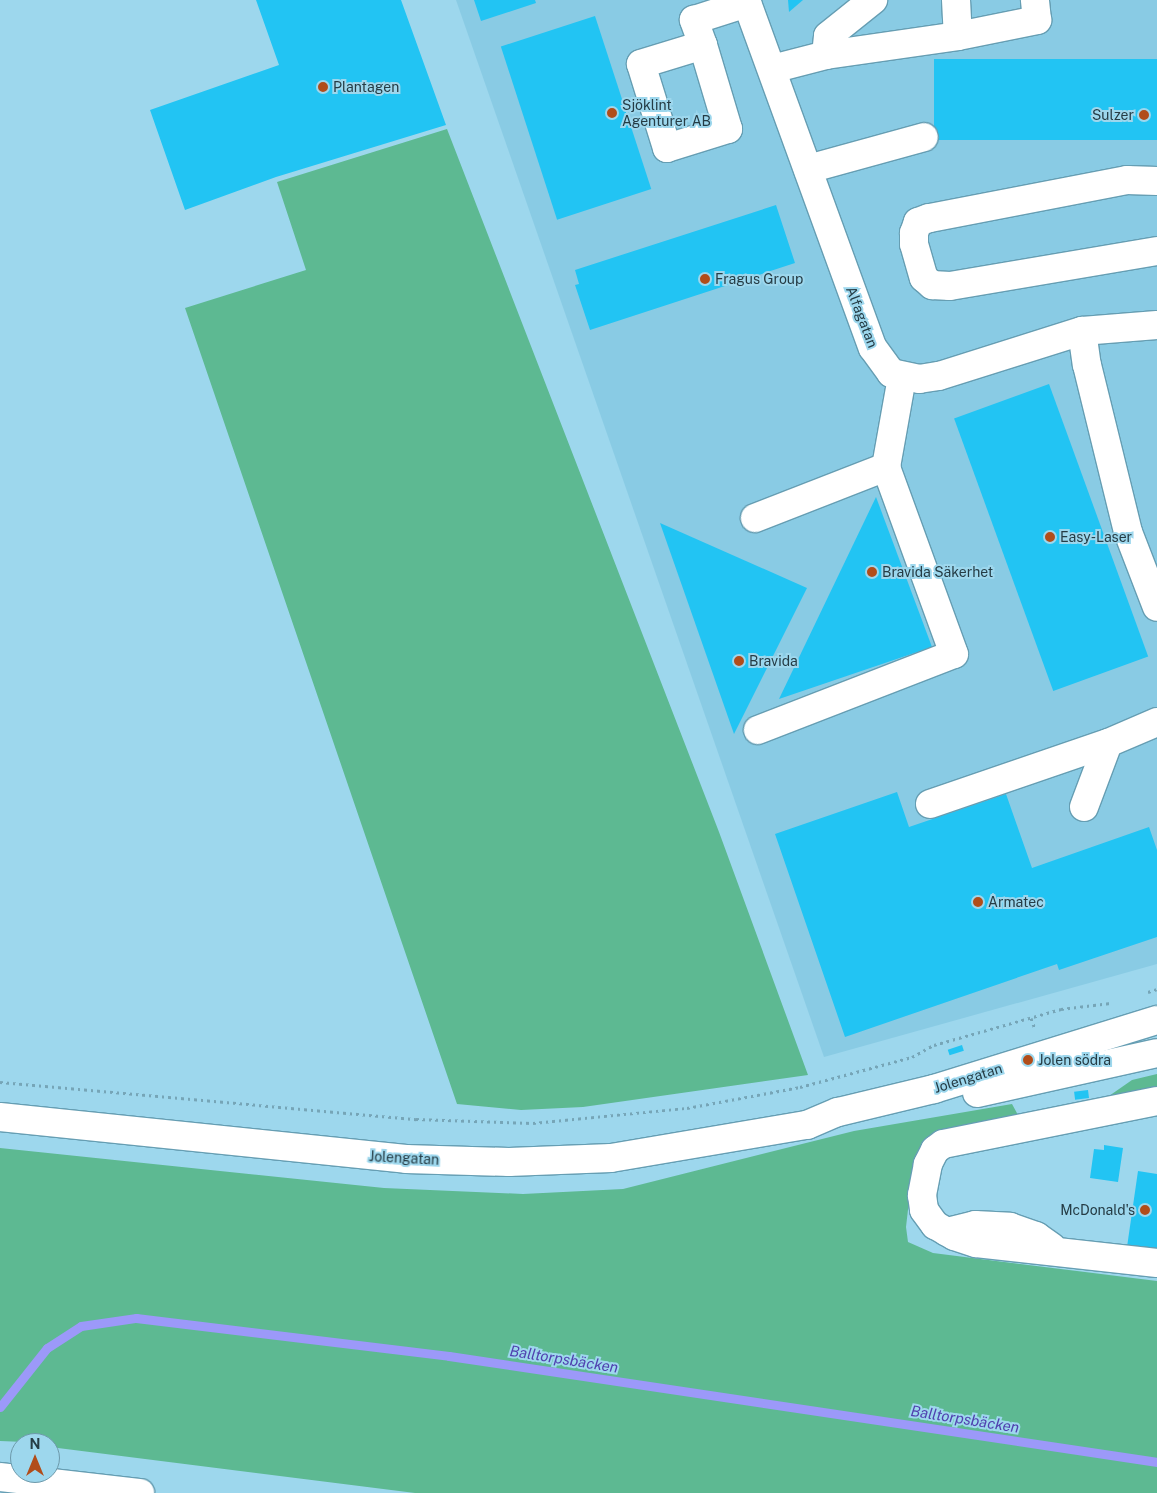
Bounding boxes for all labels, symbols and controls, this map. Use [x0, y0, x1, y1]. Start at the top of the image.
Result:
place label: Plantagen [333, 79, 399, 95]
marker: Plantagen [317, 81, 329, 93]
place label: Sjöklint Agenturer AB [622, 97, 711, 130]
marker: Sjöklint Agenturer AB [606, 107, 618, 119]
place label: Sulzer [1092, 107, 1134, 123]
marker: Sulzer [1138, 109, 1150, 121]
place label: Fragus Group [715, 271, 803, 287]
marker: Fragus Group [699, 273, 711, 285]
street label: Alfagatan [843, 284, 881, 350]
place label: Easy-Laser [1060, 529, 1132, 545]
marker: Easy-Laser [1044, 531, 1056, 543]
place label: Bravida Säkerhet [882, 564, 993, 580]
marker: Bravida Säkerhet [866, 566, 878, 578]
place label: Bravida [749, 653, 798, 669]
marker: Bravida [733, 655, 745, 667]
place label: Armatec [988, 894, 1044, 910]
marker: Armatec [972, 896, 984, 908]
place label: Jolen södra [1038, 1052, 1111, 1068]
marker: Jolen södra [1022, 1054, 1034, 1066]
street label: Jolengatan [932, 1060, 1004, 1096]
street label: Jolengatan [368, 1148, 440, 1168]
place label: McDonald's [1060, 1202, 1135, 1218]
marker: McDonald's [1139, 1204, 1151, 1216]
water label: Balltorpsbäcken [508, 1342, 620, 1376]
water label: Balltorpsbäcken [909, 1402, 1021, 1436]
north arrow [10, 1433, 60, 1483]
text: N [30, 1436, 40, 1452]

